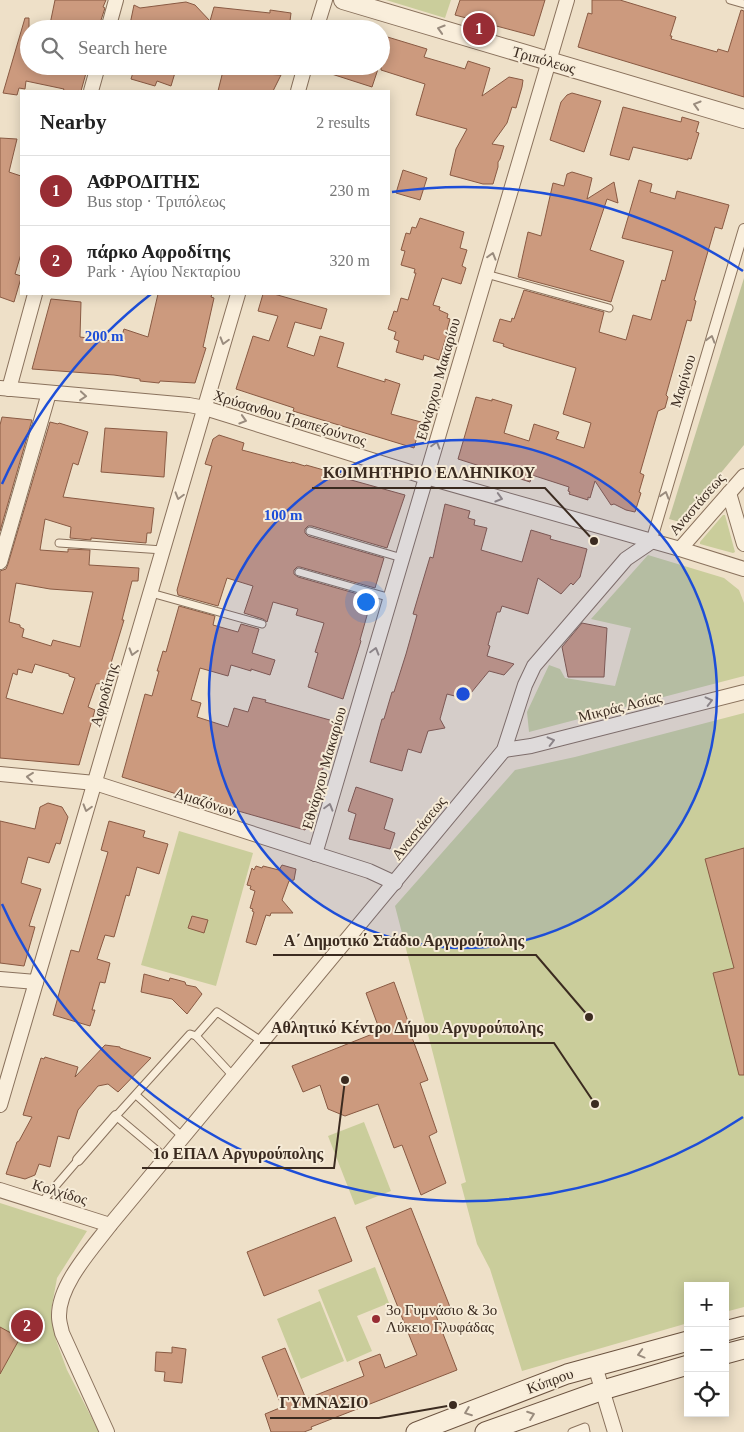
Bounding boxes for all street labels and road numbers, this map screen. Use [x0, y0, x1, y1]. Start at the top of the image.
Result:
street label: Τριπόλεως [510, 43, 578, 77]
street label: Εθνάρχου Μακαρίου [413, 316, 463, 442]
street label: Μαρίνου [667, 353, 699, 409]
street label: Χρύσανθου Τραπεζούντος [212, 387, 369, 449]
street label: Αναστάσεως [666, 470, 728, 538]
street label: Αφροδίτης [87, 661, 121, 729]
street label: Μικράς Ασίας [576, 689, 664, 725]
street label: Εθνάρχου Μακαρίου [299, 705, 349, 831]
street label: Αμαζόνων [172, 785, 238, 819]
street label: Αναστάσεως [389, 793, 449, 863]
street label: Κολχίδος [30, 1176, 90, 1208]
street label: Κύπρου [525, 1365, 575, 1397]

